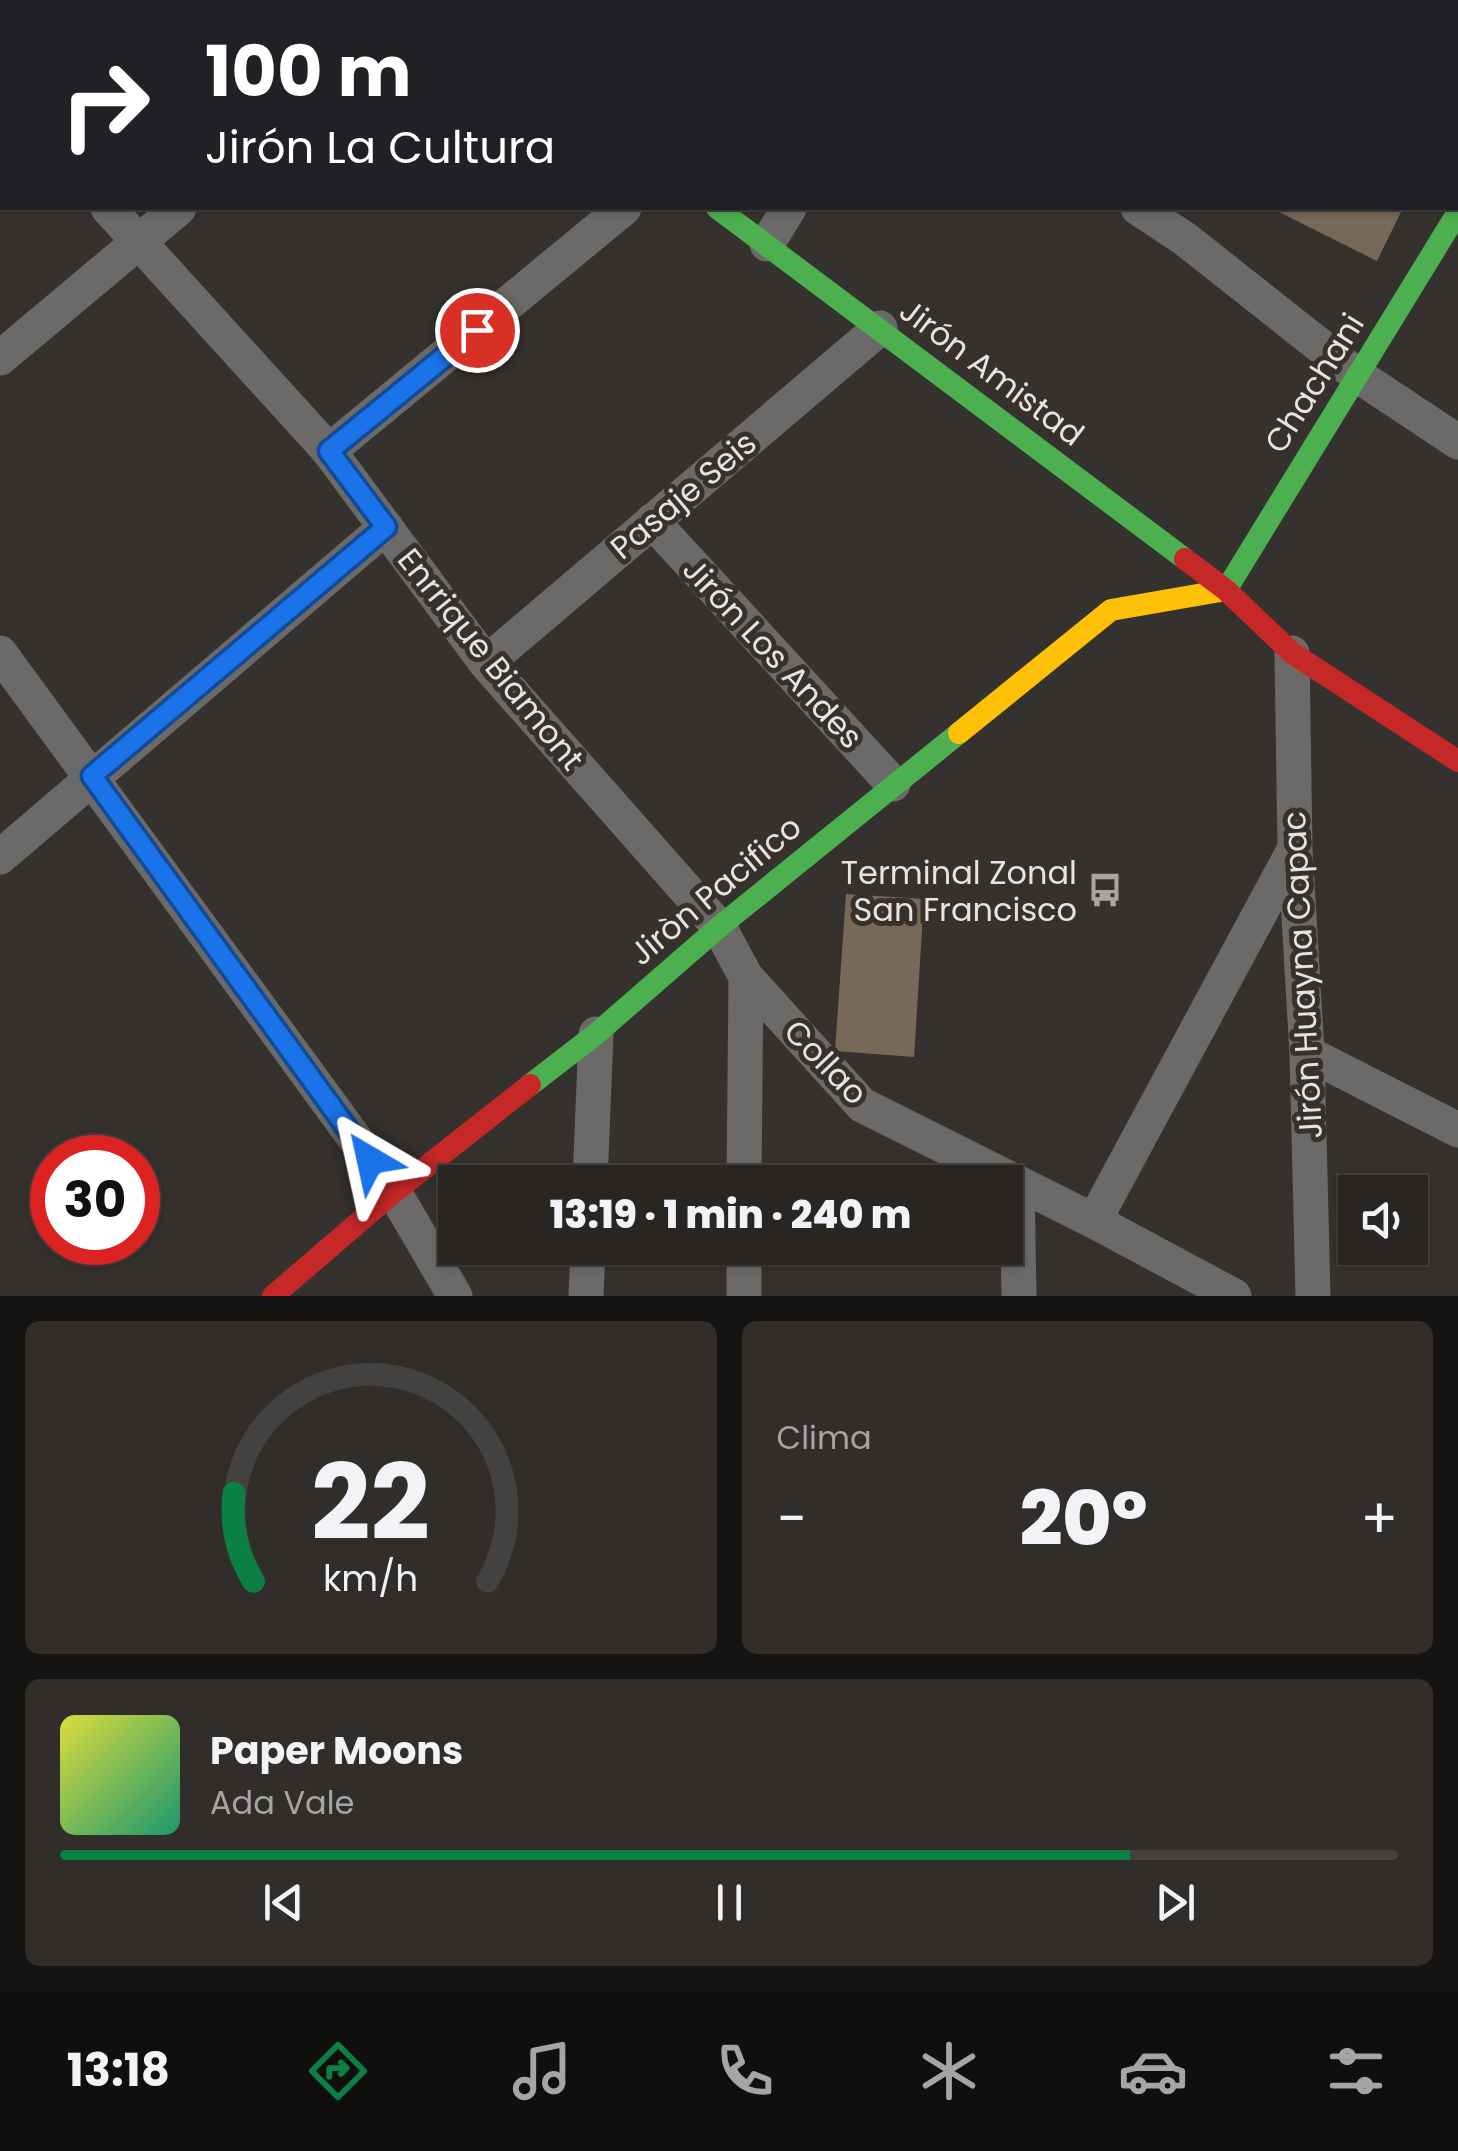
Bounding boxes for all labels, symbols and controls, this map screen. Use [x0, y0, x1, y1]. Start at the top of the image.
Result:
text: 100 m [205, 22, 412, 121]
icon: right [40, 40, 170, 170]
text: Jirón La Cultura [205, 116, 555, 179]
pin [435, 288, 520, 373]
street label: Jirón Amistad [890, 288, 1094, 456]
icon: arrive [450, 303, 505, 358]
street label: Chachani [1253, 305, 1375, 461]
street label: Pasaje Seis [600, 421, 766, 569]
street label: Enrrique Biamont [387, 538, 595, 780]
street label: Jirón Los Andes [673, 548, 873, 758]
street label: Jiròn Pacifico [619, 805, 811, 975]
street label: Jirón Huayna Capac [1271, 810, 1333, 1140]
place label: Terminal Zonal San Francisco [841, 850, 1077, 932]
bus stop icon: Terminal Zonal San Francisco [1086, 871, 1124, 909]
street label: Collao [774, 1009, 878, 1115]
position arrow [318, 1108, 422, 1212]
speed limit sign: 30 [30, 1135, 160, 1265]
map controls [1338, 1175, 1428, 1265]
button: sound [1338, 1175, 1428, 1265]
text: 13:19 · 1 min · 240 m [550, 1188, 911, 1241]
text: Clima [777, 1415, 872, 1460]
text: 22 [311, 1430, 430, 1575]
text: 20° [1020, 1466, 1148, 1571]
text: − [777, 1480, 807, 1557]
text: + [1360, 1480, 1398, 1557]
text: km/h [323, 1553, 418, 1604]
text: Paper Moons [210, 1724, 463, 1777]
text: Ada Vale [210, 1780, 354, 1825]
icon: previous [256, 1875, 311, 1930]
icon: pause [702, 1875, 757, 1930]
icon: next [1148, 1875, 1203, 1930]
icon: directions [303, 2036, 373, 2106]
icon: music [507, 2036, 577, 2106]
icon: phone [710, 2036, 780, 2106]
icon: climate [914, 2036, 984, 2106]
icon: car [1118, 2036, 1188, 2106]
icon: filters [1321, 2036, 1391, 2106]
text: 13:18 [67, 2039, 170, 2102]

